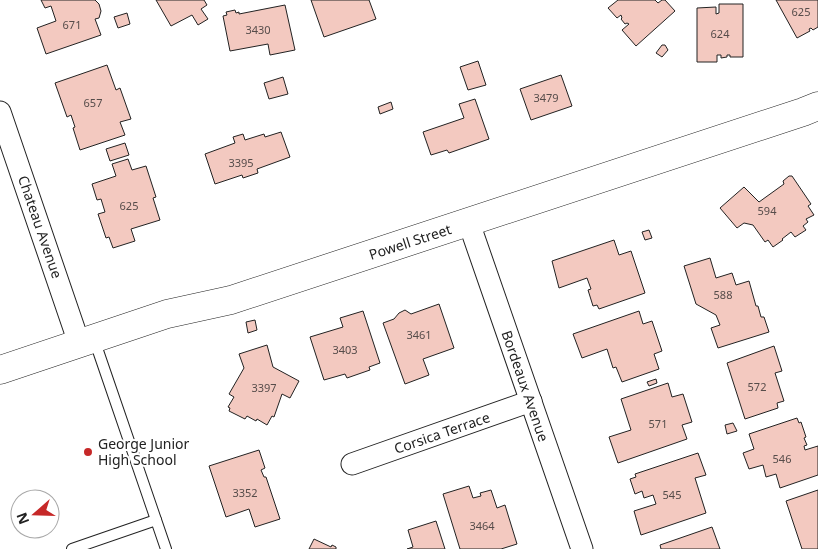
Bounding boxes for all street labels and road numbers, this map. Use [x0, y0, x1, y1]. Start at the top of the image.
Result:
street label: Chateau Avenue [14, 173, 67, 281]
street label: Powell Street [366, 219, 453, 264]
street label: Bordeaux Avenue [498, 328, 553, 444]
street label: Corsica Terrace [391, 407, 492, 458]

